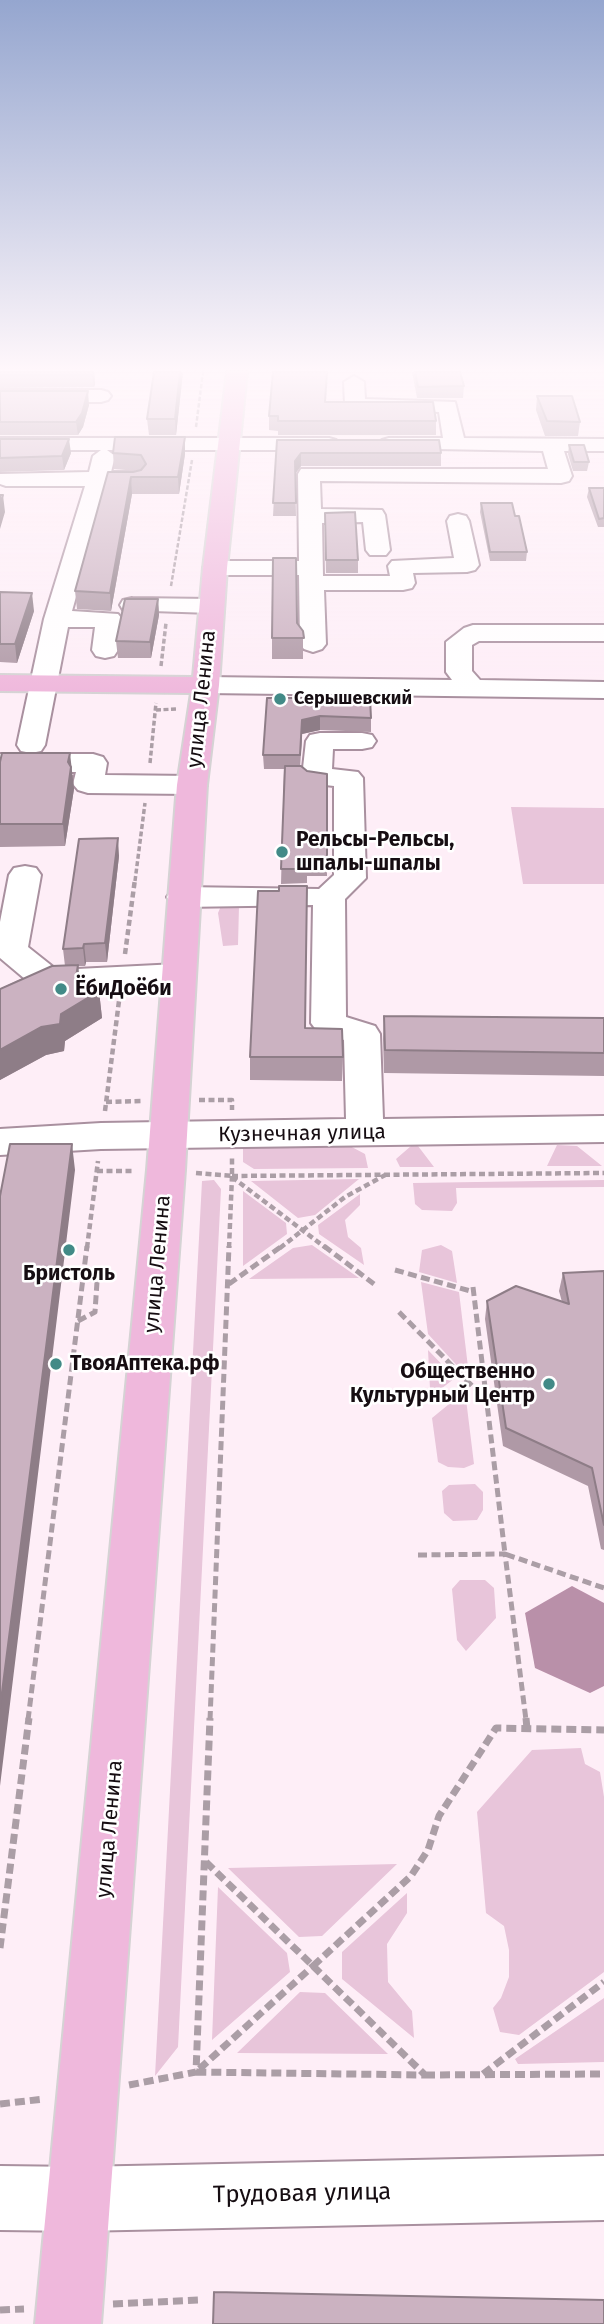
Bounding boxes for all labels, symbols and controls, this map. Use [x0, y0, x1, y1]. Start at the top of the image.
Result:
street label: улица Ленина [182, 629, 222, 769]
place label: Серышевский [294, 688, 412, 710]
marker: Серышевский [272, 691, 288, 707]
place label: Рельсы-Рельсы, шпалы-шпалы [296, 827, 454, 877]
marker: Рельсы-Рельсы, шпалы-шпалы [274, 844, 290, 860]
place label: ЁбиДоёби [75, 976, 172, 1002]
marker: ЁбиДоёби [53, 981, 69, 997]
street label: Кузнечная улица [218, 1120, 386, 1148]
street label: улица Ленина [139, 1194, 177, 1334]
marker: Бристоль [61, 1242, 77, 1258]
place label: Бристоль [23, 1261, 115, 1287]
place label: ТвояАптека.рф [70, 1351, 219, 1377]
marker: ТвояАптека.рф [48, 1356, 64, 1372]
place label: Общественно Культурный Центр [350, 1359, 535, 1409]
marker: Общественно Культурный Центр [541, 1376, 557, 1392]
street label: улица Ленина [91, 1759, 129, 1899]
street label: Трудовая улица [213, 2178, 391, 2210]

